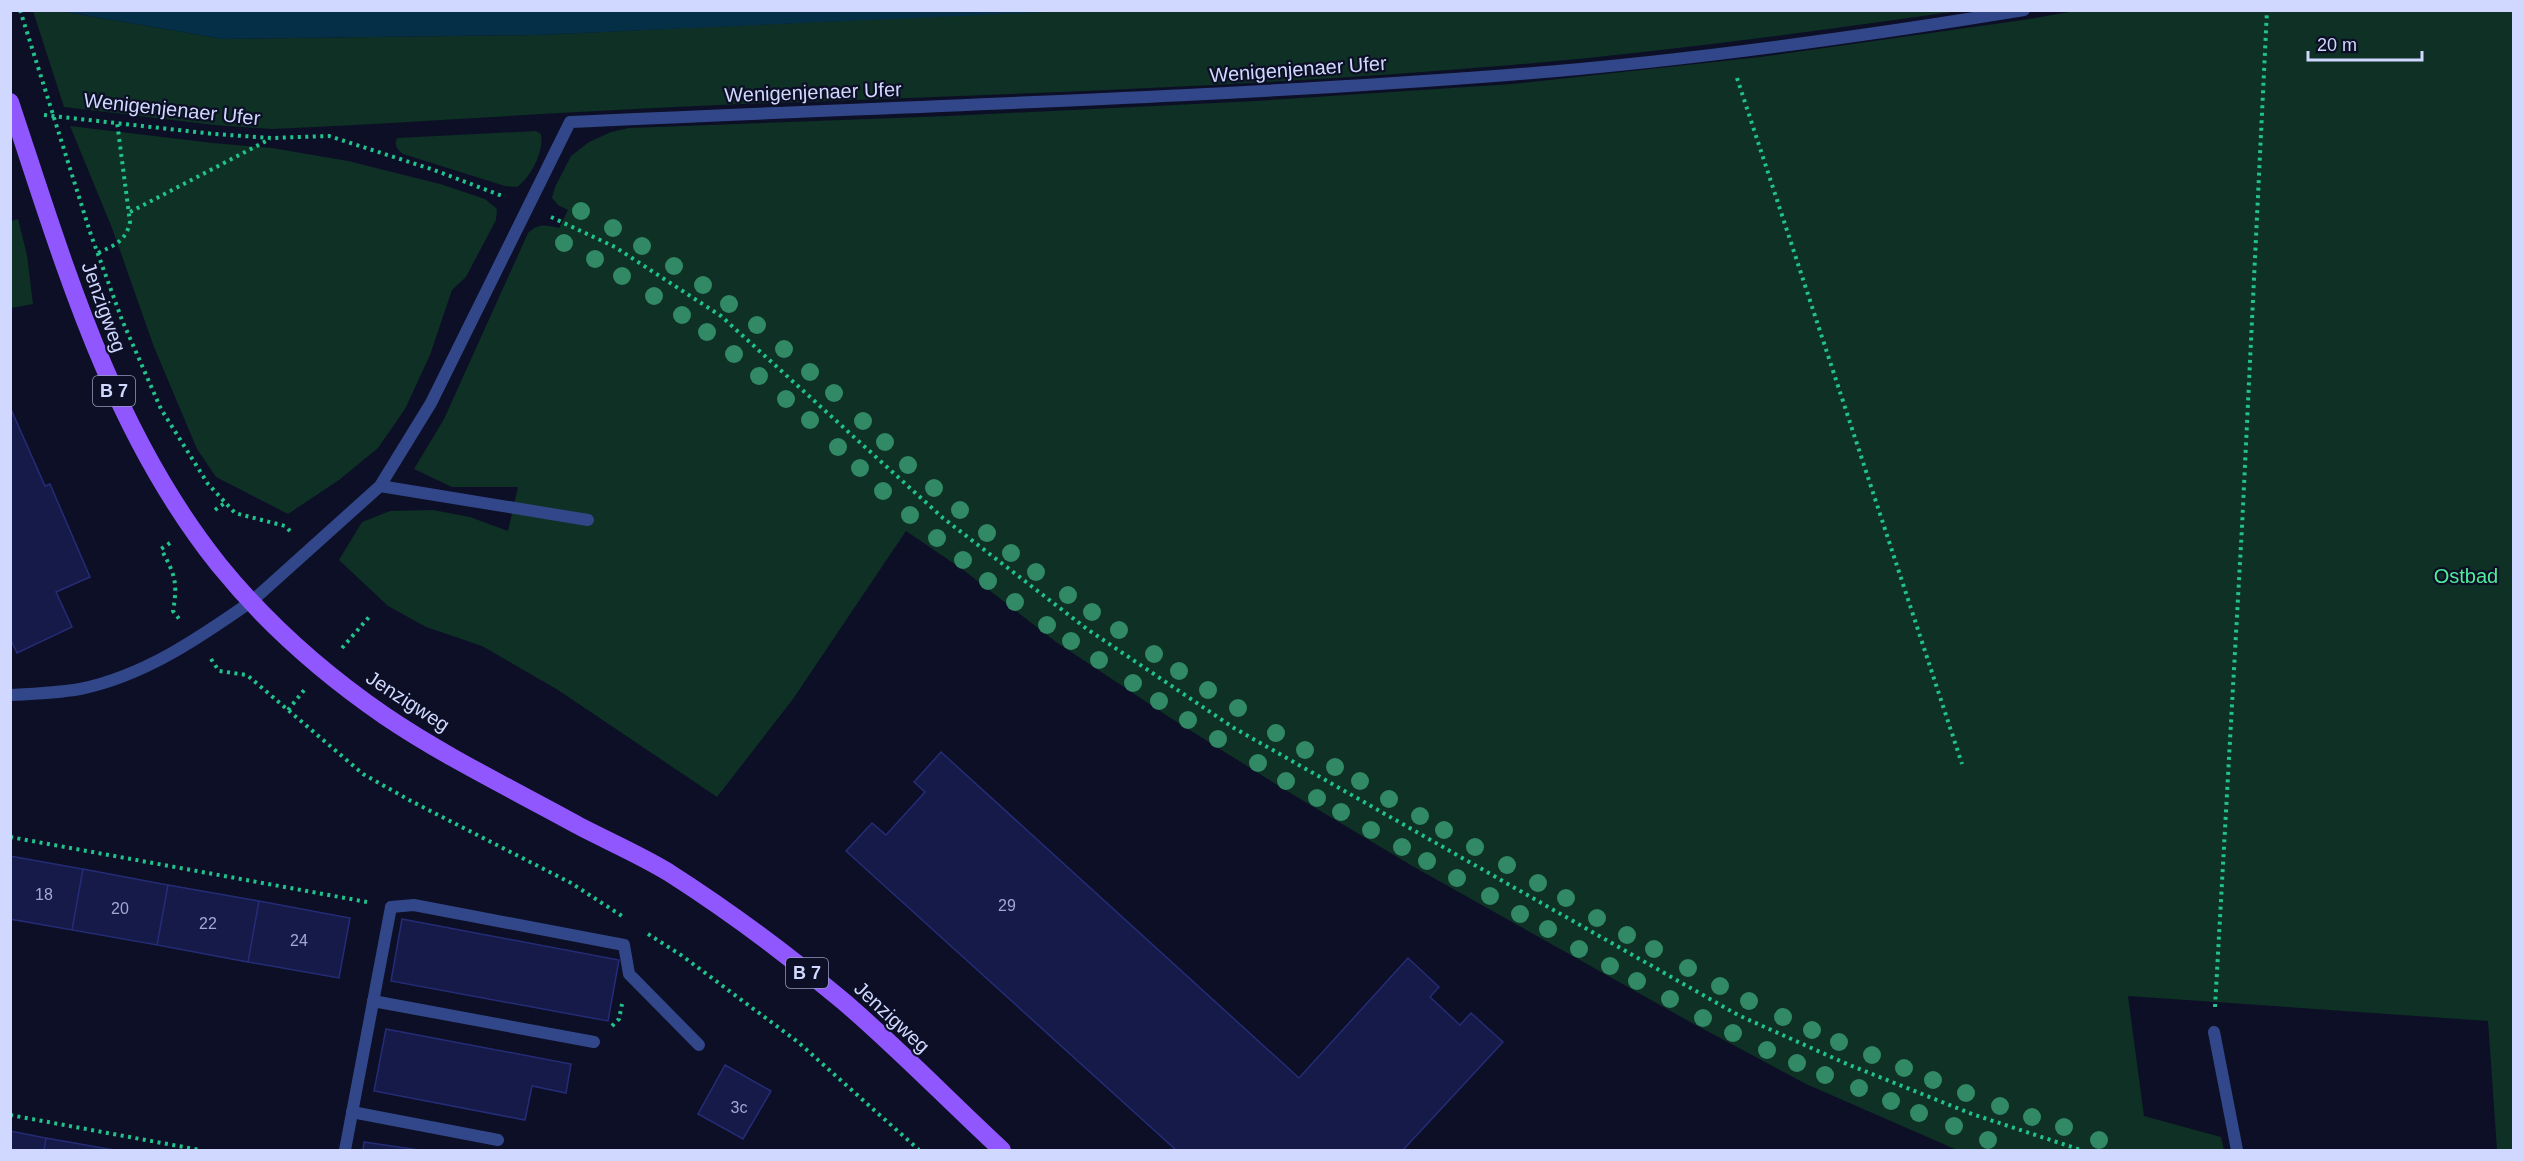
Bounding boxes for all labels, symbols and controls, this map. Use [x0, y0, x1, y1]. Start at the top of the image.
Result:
scale bar [2308, 24, 2422, 62]
text: 20 m [2317, 35, 2357, 55]
street label: Wenigenjenaer Ufer [1209, 52, 1388, 86]
street label: Wenigenjenaer Ufer [724, 78, 902, 106]
street label: Wenigenjenaer Ufer [83, 89, 262, 129]
street label: Jenzigweg [78, 259, 130, 355]
road number: B 7 [93, 376, 135, 406]
park label: Ostbad [2434, 565, 2498, 587]
street label: Jenzigweg [362, 666, 454, 736]
house number: 18 [35, 886, 53, 903]
house number: 29 [998, 897, 1016, 914]
house number: 20 [111, 900, 129, 917]
house number: 22 [199, 915, 217, 932]
house number: 24 [290, 932, 308, 949]
road number: B 7 [786, 958, 828, 988]
street label: Jenzigweg [850, 977, 934, 1057]
house number: 3c [731, 1099, 747, 1116]

